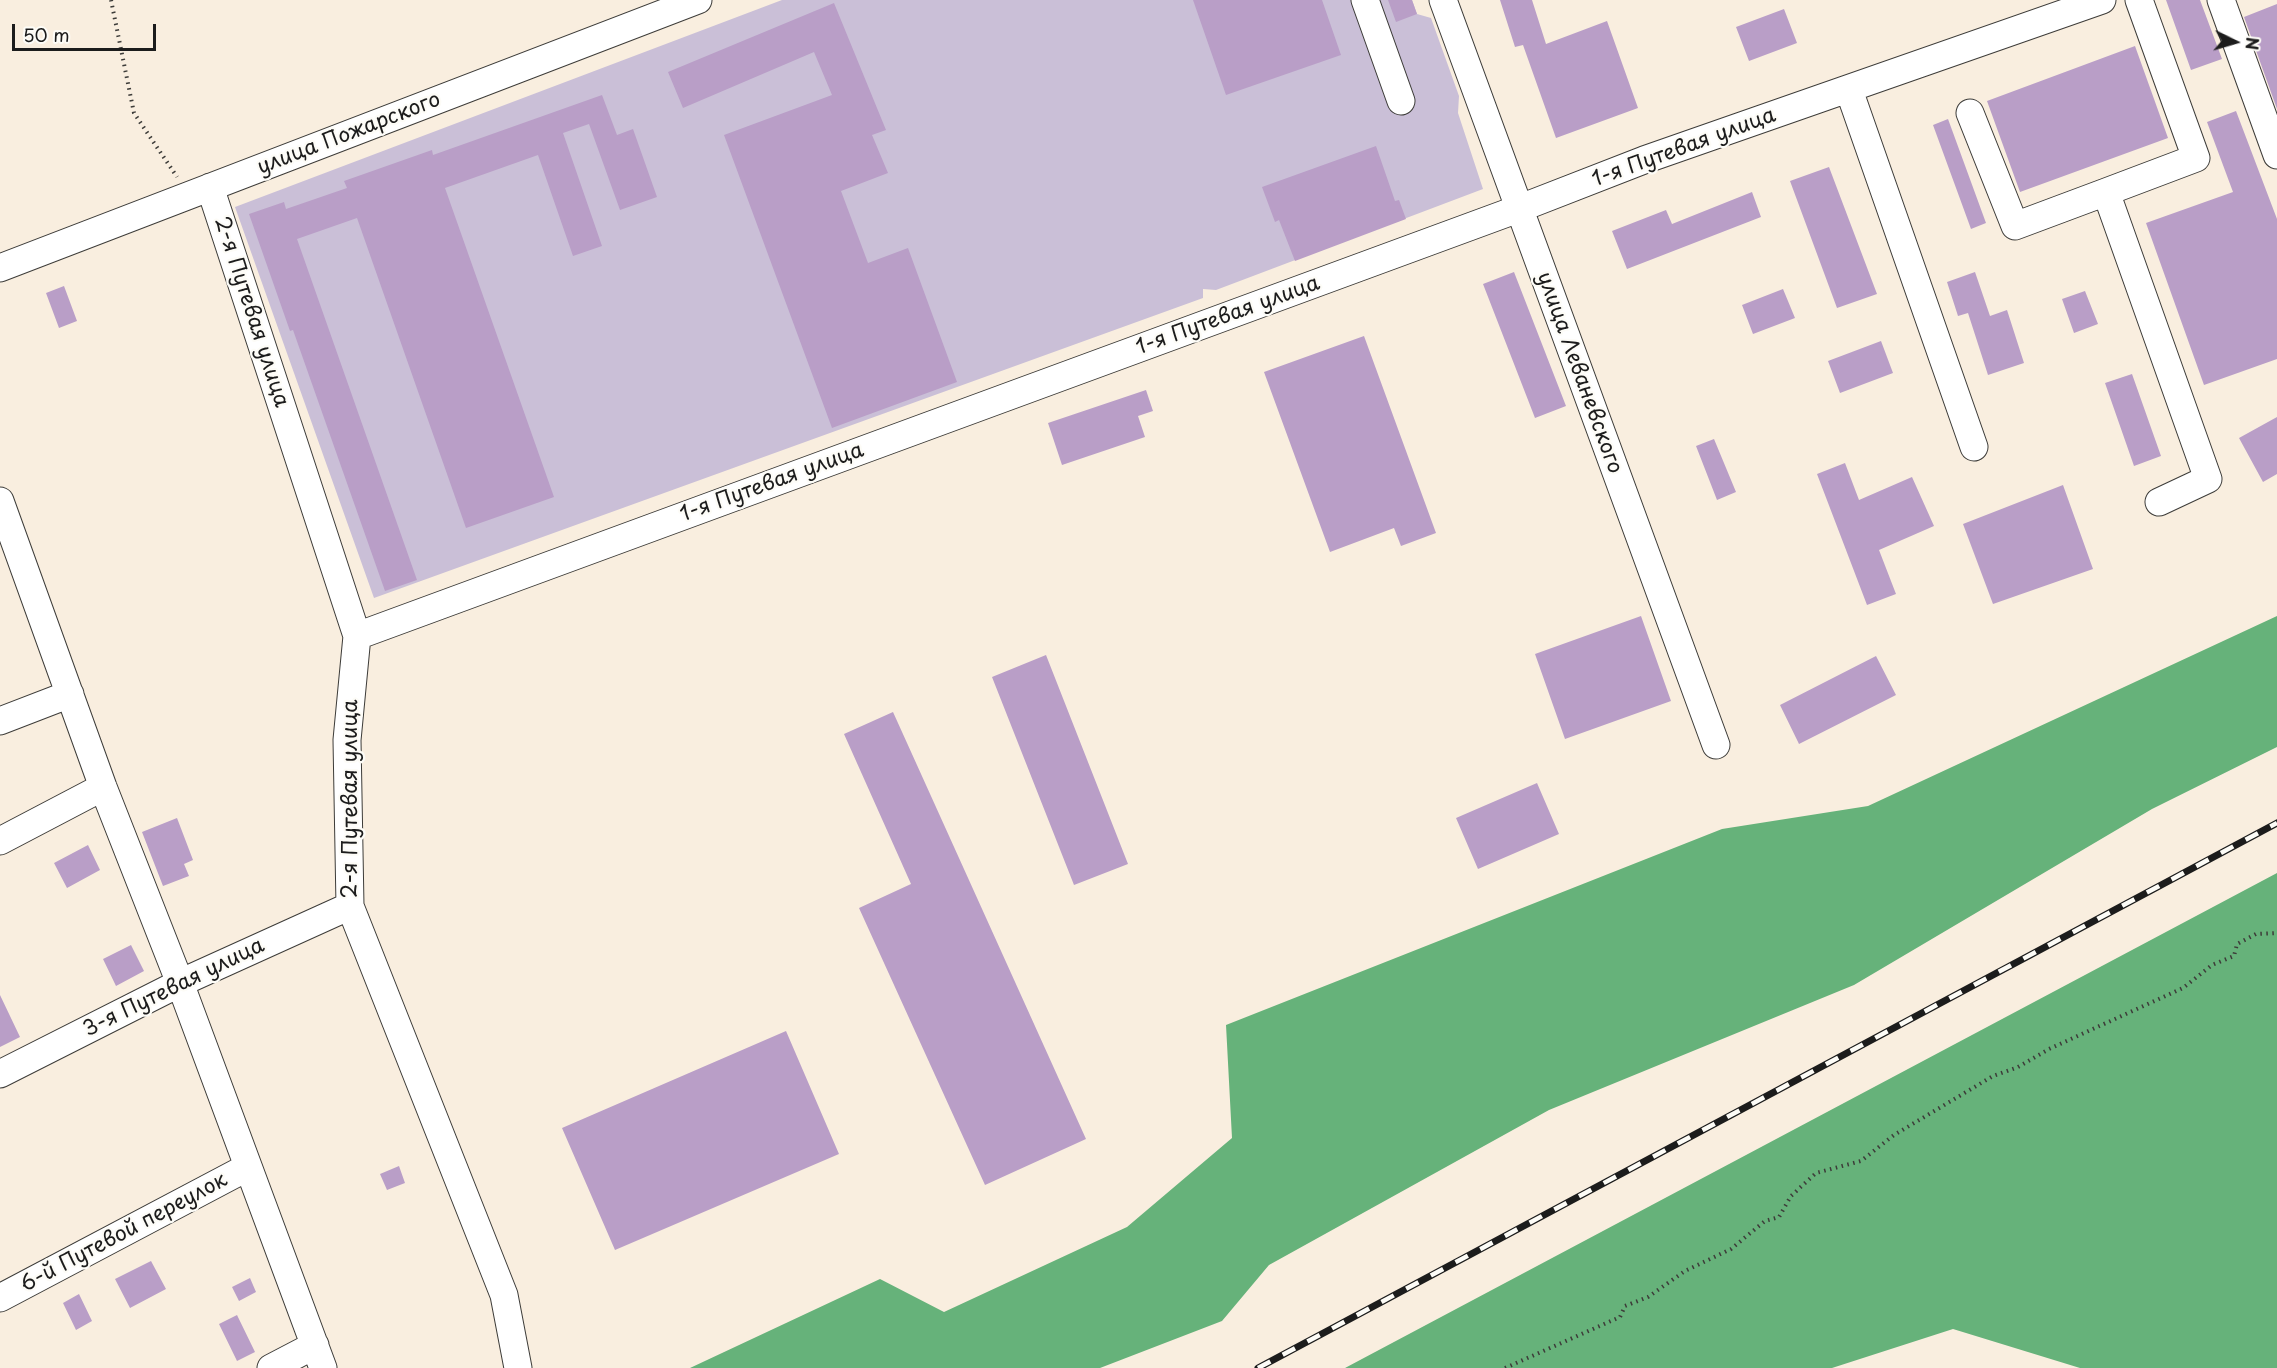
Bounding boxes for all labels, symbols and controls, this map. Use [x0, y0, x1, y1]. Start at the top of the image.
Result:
scale bar [15, 12, 159, 50]
north arrow [2205, 12, 2265, 72]
text: 50 m [23, 21, 70, 48]
text: N [2240, 36, 2265, 51]
street label: улица Пожарского [254, 87, 444, 181]
street label: 1-я Путевая улица [1589, 103, 1779, 193]
street label: 2-я Путевая улица [208, 213, 294, 411]
street label: улица Леваневского [1531, 269, 1627, 477]
street label: 1-я Путевая улица [1133, 271, 1323, 361]
street label: 1-я Путевая улица [677, 438, 867, 528]
street label: 2-я Путевая улица [338, 699, 364, 899]
street label: 3-я Путевая улица [79, 933, 269, 1043]
street label: 6-й Путевой переулок [16, 1168, 232, 1298]

